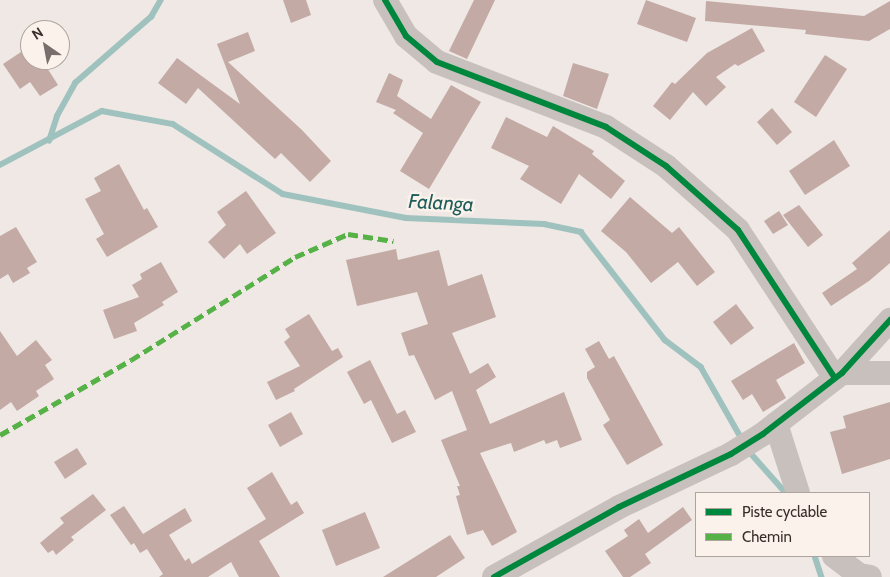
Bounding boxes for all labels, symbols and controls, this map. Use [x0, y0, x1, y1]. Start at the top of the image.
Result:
north arrow [20, 20, 70, 70]
text: N [28, 23, 46, 44]
water label: Falanga [408, 189, 474, 217]
legend [695, 492, 870, 557]
text: Piste cyclable [742, 503, 827, 521]
text: Chemin [742, 528, 792, 546]

